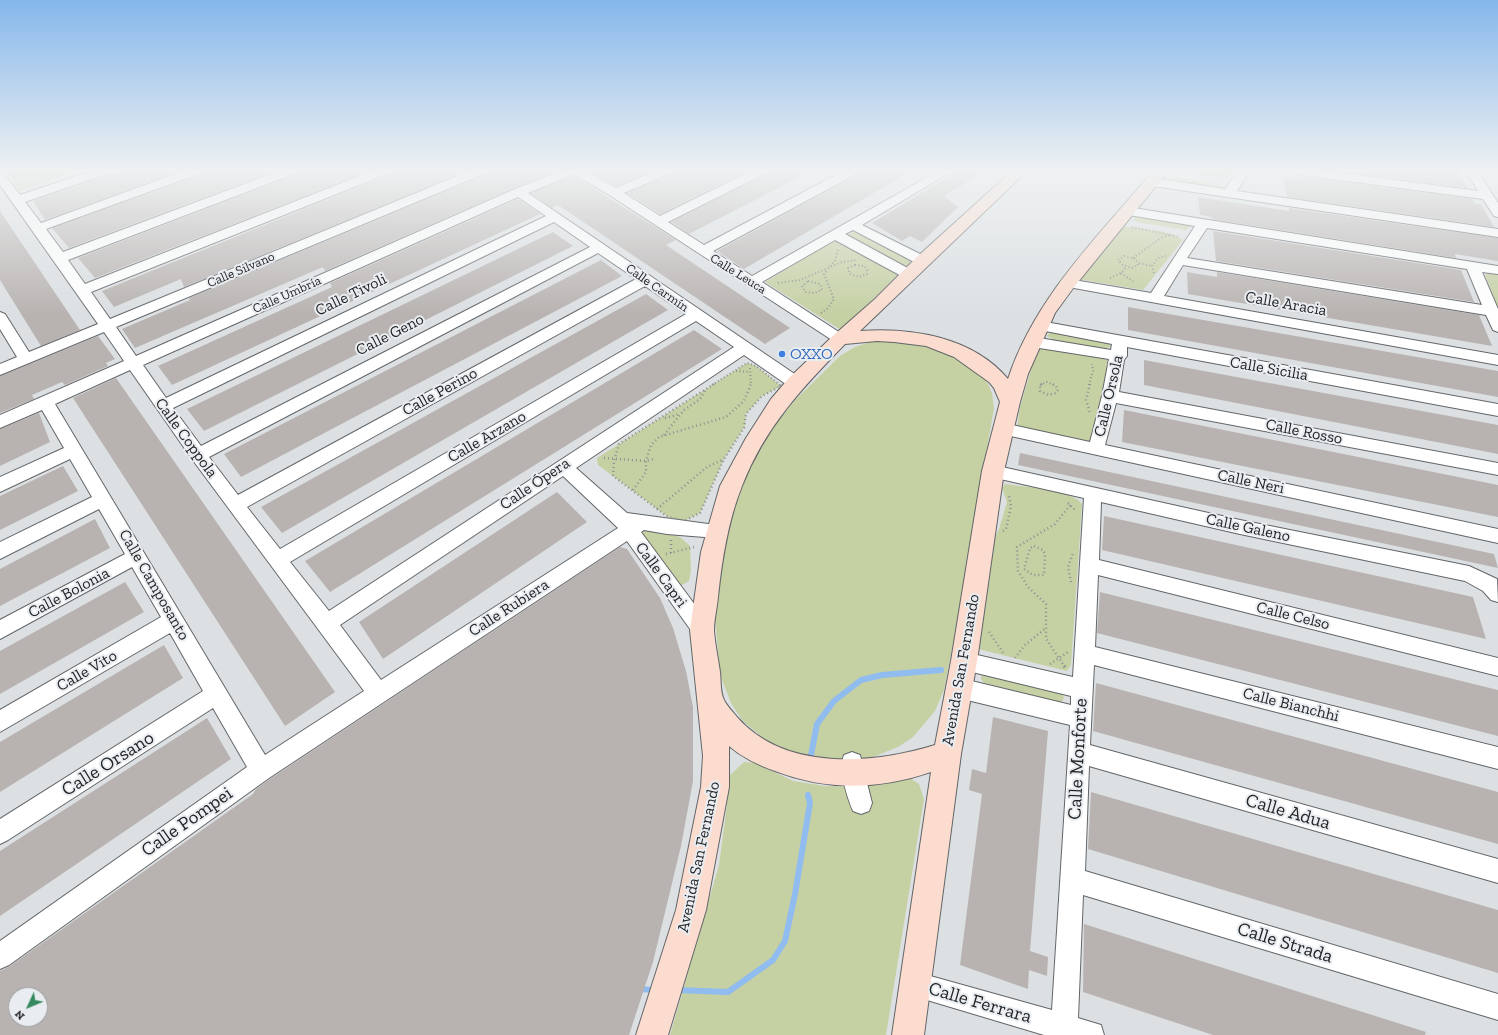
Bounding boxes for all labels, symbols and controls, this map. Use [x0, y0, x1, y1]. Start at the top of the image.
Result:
street label: Calle Silvano [205, 249, 277, 291]
street label: Calle Leuca [707, 251, 769, 297]
street label: Calle Carmín [623, 261, 691, 315]
street label: Calle Tivoli [312, 270, 390, 320]
street label: Calle Umbría [250, 273, 324, 317]
street label: Calle Aracia [1244, 287, 1328, 321]
street label: Calle Geno [353, 310, 427, 360]
place label: OXXO [790, 344, 833, 364]
marker: OXXO [777, 349, 787, 359]
street label: Calle Orsola [1090, 353, 1128, 439]
street label: Calle Sicilia [1228, 353, 1310, 385]
street label: Calle Perino [399, 364, 481, 420]
street label: Calle Coppola [151, 394, 221, 482]
street label: Calle Arzano [444, 407, 530, 467]
street label: Calle Rosso [1264, 415, 1344, 449]
street label: Calle Ópera [496, 454, 574, 514]
street label: Calle Neri [1216, 466, 1286, 498]
street label: Calle Galeno [1204, 510, 1292, 546]
street label: Calle Camposanto [115, 526, 193, 644]
street label: Calle Capri [631, 539, 691, 611]
street label: Calle Bolonia [25, 564, 113, 622]
street label: Calle Rubiera [465, 575, 553, 641]
street label: Avenida San Fernando [938, 593, 984, 747]
street label: Calle Celso [1254, 598, 1332, 634]
street label: Calle Vito [53, 646, 121, 696]
street label: Calle Bianchhi [1241, 684, 1341, 726]
street label: Calle Monforte [1063, 698, 1093, 820]
street label: Calle Orsano [58, 727, 158, 801]
street label: Avenida San Fernando [674, 780, 724, 934]
street label: Calle Pompei [137, 782, 237, 862]
street label: Calle Adua [1243, 789, 1333, 835]
street label: Calle Strada [1234, 918, 1336, 968]
street label: Calle Ferrara [926, 977, 1034, 1029]
north arrow [8, 987, 48, 1027]
text: N [12, 1007, 27, 1023]

